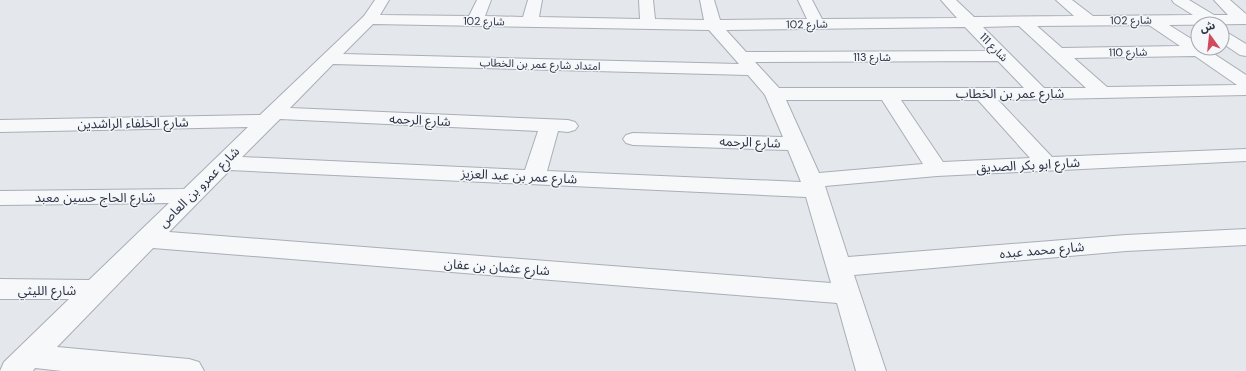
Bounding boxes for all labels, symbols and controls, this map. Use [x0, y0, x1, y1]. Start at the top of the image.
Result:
street label: شارع 102 [1110, 13, 1152, 28]
street label: شارع 102 [463, 14, 505, 29]
north arrow [1190, 16, 1230, 56]
street label: شارع 102 [786, 17, 828, 32]
text: ش [1198, 18, 1217, 35]
street label: شارع 111 [976, 30, 1011, 65]
street label: شارع 110 [1108, 45, 1148, 60]
street label: شارع 113 [853, 50, 891, 65]
street label: امتداد شارع عمر بن الخطاب [479, 55, 601, 74]
street label: شارع عمر بن الخطاب [956, 85, 1064, 104]
street label: شارع الرحمه [389, 110, 451, 132]
street label: شارع الخلفاء الراشدين [77, 114, 189, 134]
street label: شارع الرحمه [719, 132, 781, 154]
street label: شارع عمرو بن العاص [155, 143, 245, 233]
street label: شارع ابو بكر الصديق [976, 154, 1080, 178]
street label: شارع عمر بن عبد العزيز [459, 164, 578, 190]
street label: شارع الحاج حسين معبد [35, 189, 155, 208]
street label: شارع محمد عبده [999, 238, 1085, 264]
street label: شارع عثمان بن عفان [443, 255, 550, 281]
street label: شارع الليثي [18, 282, 76, 301]

